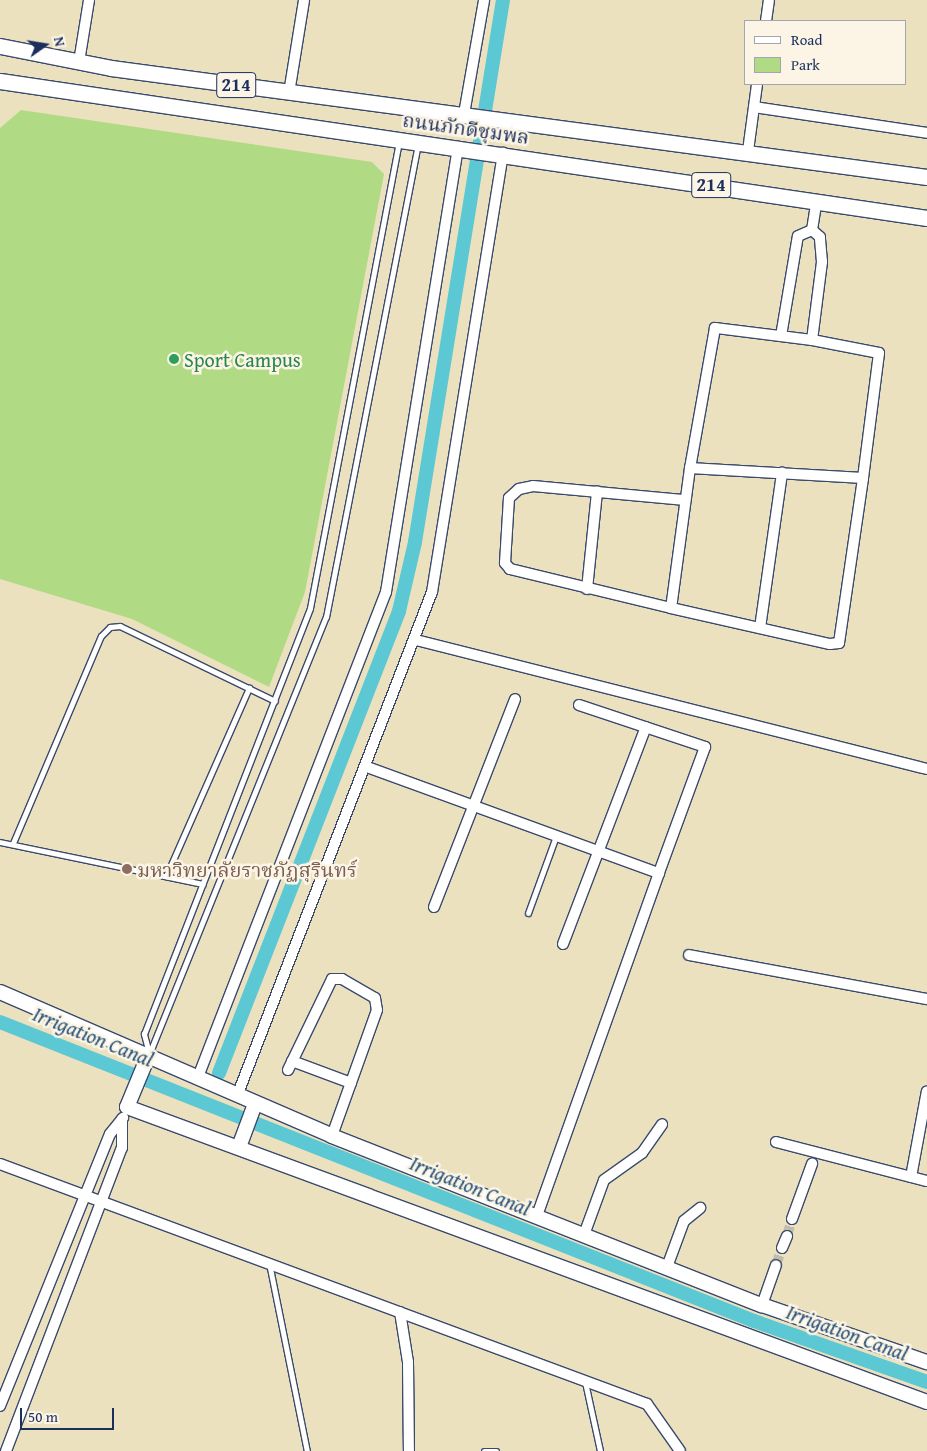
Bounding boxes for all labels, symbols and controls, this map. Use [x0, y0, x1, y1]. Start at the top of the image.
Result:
north arrow [20, 20, 70, 70]
legend [744, 20, 907, 85]
text: Road [791, 29, 822, 50]
text: N [49, 35, 70, 48]
text: Park [791, 54, 820, 75]
road number: 214 [216, 68, 256, 102]
street label: ถนนภักดีชุมพล [401, 107, 531, 149]
road number: 214 [691, 168, 731, 202]
place label: Sport Campus [184, 347, 301, 371]
marker: Sport Campus [168, 353, 180, 365]
place label: มหาวิทยาลัยราชภัฏสุรินทร์ [137, 857, 357, 881]
marker: มหาวิทยาลัยราชภัฏสุรินทร์ [121, 863, 133, 875]
water label: Irrigation Canal [29, 1001, 157, 1073]
water label: Irrigation Canal [406, 1150, 534, 1222]
water label: Irrigation Canal [783, 1299, 911, 1367]
scale bar [22, 1398, 116, 1430]
text: 50 m [28, 1406, 58, 1427]

